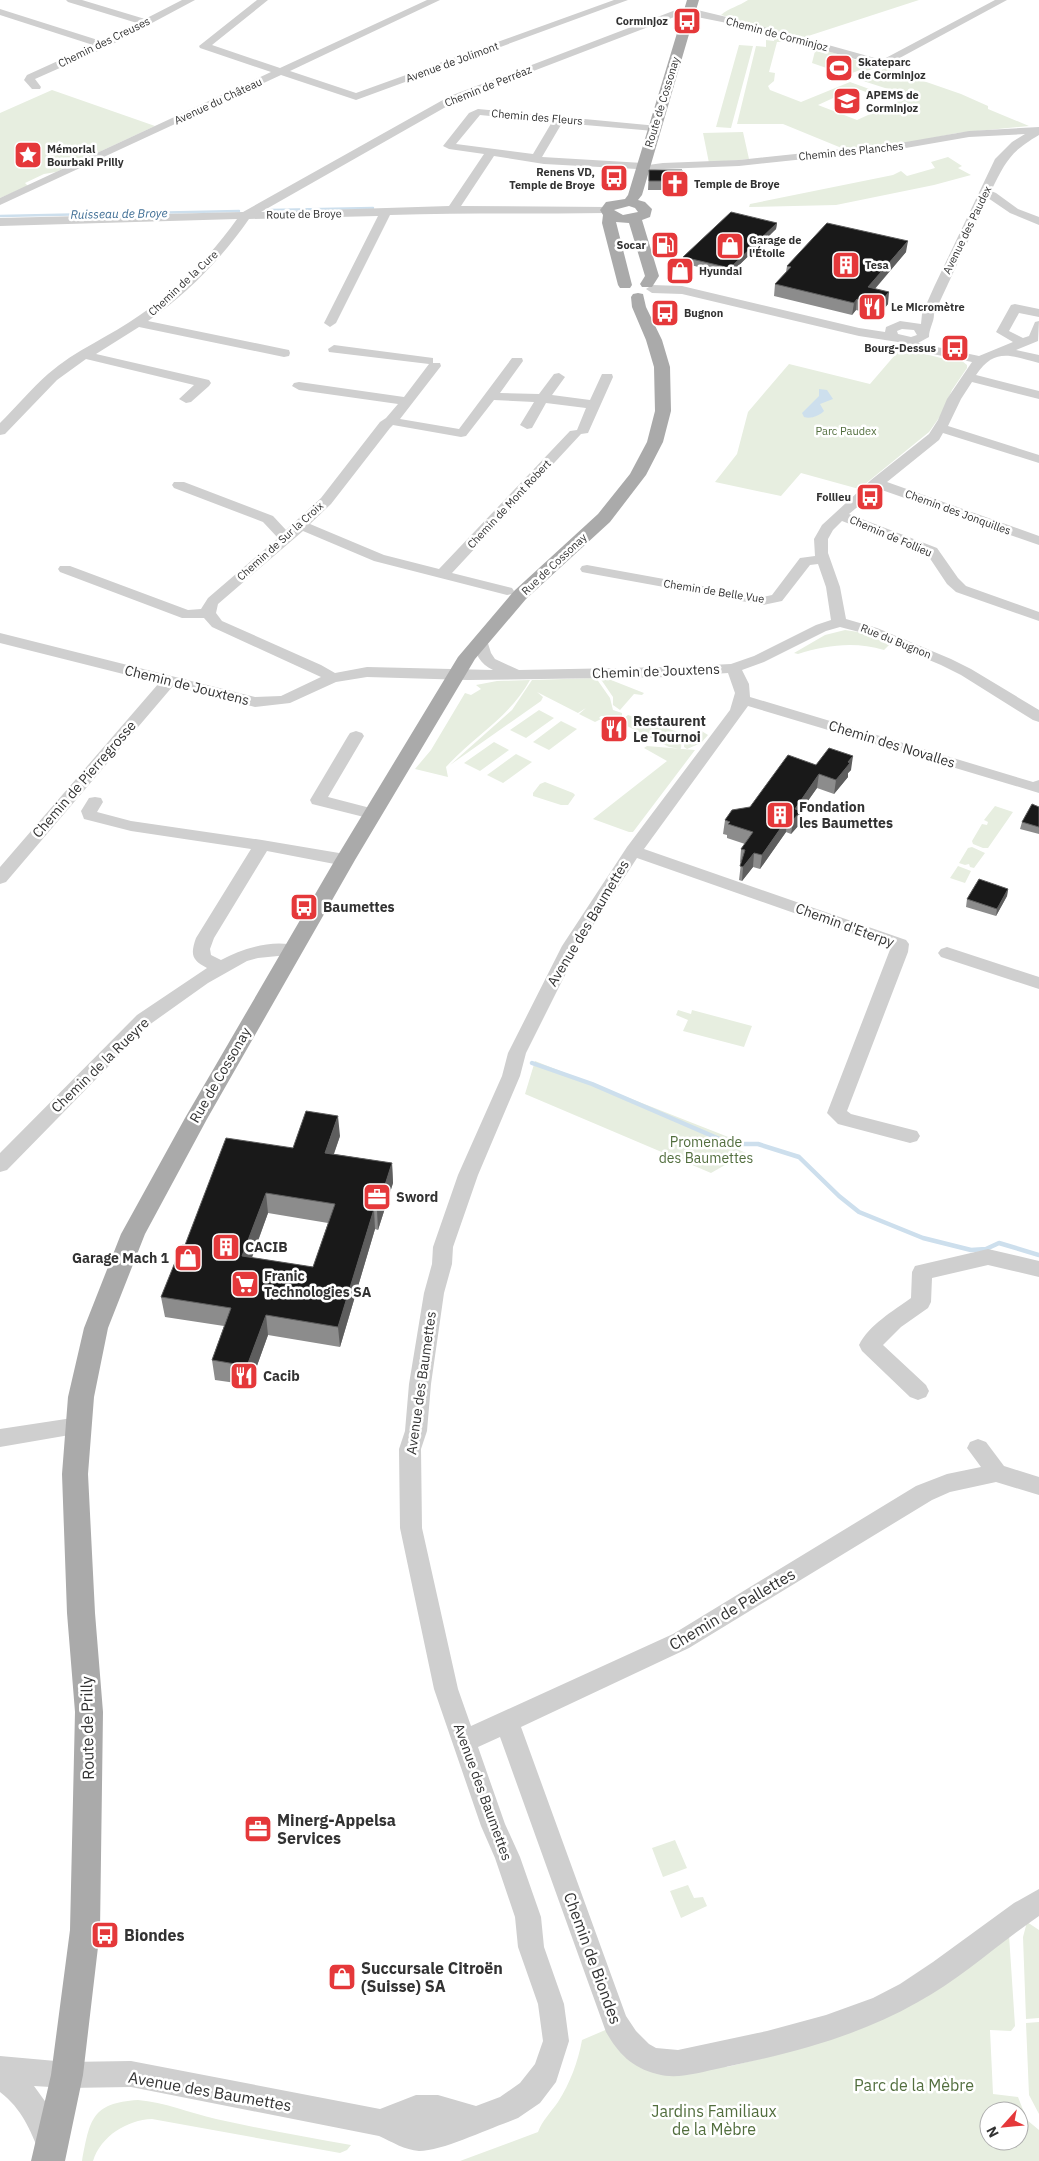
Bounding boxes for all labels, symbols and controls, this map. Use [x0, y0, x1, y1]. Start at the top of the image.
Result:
bus stop icon: Corminjoz [672, 6, 702, 36]
street label: Chemin des Creuses [56, 14, 152, 70]
place label: Corminjoz [616, 14, 668, 28]
street label: Chemin de Corminjoz [725, 14, 829, 54]
street label: Avenue de Jolimont [404, 39, 500, 85]
sports icon: Skateparc de Corminjoz [824, 53, 854, 83]
street label: Route de Cossonay [642, 54, 683, 149]
place label: Skateparc de Corminjoz [858, 55, 926, 82]
street label: Chemin de Perréaz [442, 62, 534, 110]
street label: Avenue du Château [172, 74, 264, 128]
school or university icon: APEMS de Corminjoz [832, 86, 862, 116]
place label: APEMS de Corminjoz [866, 88, 919, 115]
street label: Chemin des Fleurs [491, 106, 583, 128]
street label: Chemin des Planches [798, 139, 904, 163]
place icon: Mémorial Bourbaki Prilly [13, 140, 43, 170]
place label: Mémorial Bourbaki Prilly [47, 142, 124, 169]
bus stop icon: Renens VD, Temple de Broye [599, 163, 629, 193]
place label: Renens VD, Temple de Broye [509, 165, 595, 192]
church icon: Temple de Broye [660, 169, 690, 199]
place label: Temple de Broye [694, 177, 780, 191]
street label: Avenue des Paudex [940, 183, 995, 276]
water label: Ruisseau de Broye [70, 205, 168, 222]
street label: Route de Broye [266, 206, 342, 222]
fuel station icon: Socar [650, 230, 680, 260]
shop icon: Garage de l'Étoile [715, 231, 745, 261]
place label: Garage de l'Étoile [749, 233, 801, 260]
place label: Socar [617, 238, 647, 252]
street label: Chemin de la Cure [145, 247, 221, 319]
building icon: Tesa [831, 250, 861, 280]
shop icon: Hyundai [665, 256, 695, 286]
place label: Tesa [865, 258, 889, 272]
place label: Hyundai [699, 264, 742, 278]
restaurant icon: Le Micromètre [857, 292, 887, 322]
bus stop icon: Bugnon [650, 298, 680, 328]
place label: Le Micromètre [891, 300, 965, 314]
place label: Bugnon [684, 306, 723, 320]
bus stop icon: Bourg-Dessus [940, 333, 970, 363]
place label: Bourg-Dessus [864, 341, 936, 355]
park label: Parc Paudex [815, 424, 877, 438]
street label: Chemin de Mont Robert [464, 457, 554, 551]
bus stop icon: Follieu [855, 482, 885, 512]
street label: Chemin des Jonquilles [903, 486, 1013, 538]
place label: Follieu [816, 490, 851, 504]
street label: Chemin de Sur la Croix [234, 498, 326, 583]
street label: Chemin de Follieu [848, 512, 934, 560]
street label: Rue de Cossonay [518, 530, 590, 598]
street label: Chemin de Belle Vue [663, 576, 765, 606]
street label: Rue du Bugnon [859, 620, 933, 662]
street label: Chemin de Jouxtens [592, 660, 720, 682]
street label: Chemin de Jouxtens [123, 661, 251, 709]
place label: Restaurent Le Tournoi [633, 712, 706, 746]
restaurant icon: Restaurent Le Tournoi [599, 714, 629, 744]
street label: Chemin de Pierregrosse [28, 716, 140, 841]
street label: Chemin des Novalles [827, 716, 958, 772]
place label: Fondation les Baumettes [799, 798, 893, 832]
building icon: Fondation les Baumettes [765, 800, 795, 830]
street label: Avenue des Baumettes [543, 856, 633, 990]
bus stop icon: Baumettes [289, 892, 319, 922]
place label: Baumettes [323, 898, 395, 916]
street label: Chemin d'Eterpy [793, 899, 897, 951]
street label: Chemin de la Rueyre [47, 1013, 153, 1116]
street label: Rue de Cossonay [185, 1024, 255, 1126]
park label: Promenade des Baumettes [659, 1133, 753, 1167]
office icon: Sword [362, 1182, 392, 1212]
place label: Sword [396, 1188, 438, 1206]
building icon: CACIB [211, 1232, 241, 1262]
place label: CACIB [245, 1238, 288, 1256]
shop icon: Garage Mach 1 [173, 1243, 203, 1273]
place label: Garage Mach 1 [72, 1249, 170, 1267]
place label: Franic Technologies SA [264, 1267, 372, 1301]
supermarket icon: Franic Technologies SA [230, 1269, 260, 1299]
street label: Avenue des Baumettes [402, 1310, 440, 1456]
restaurant icon: Cacib [229, 1361, 259, 1391]
place label: Cacib [263, 1367, 300, 1385]
street label: Chemin de Pallettes [665, 1563, 799, 1655]
street label: Route de Prilly [76, 1676, 98, 1780]
street label: Avenue des Baumettes [450, 1721, 516, 1863]
place label: Minerg-Appelsa Services [277, 1810, 396, 1848]
office icon: Minerg-Appelsa Services [243, 1814, 273, 1844]
street label: Chemin de Biondes [560, 1889, 626, 2027]
bus stop icon: Biondes [90, 1920, 120, 1950]
place label: Biondes [124, 1925, 185, 1945]
place label: Succursale Citroën (Suisse) SA [361, 1958, 503, 1996]
shop icon: Succursale Citroën (Suisse) SA [327, 1962, 357, 1992]
street label: Avenue des Baumettes [127, 2067, 293, 2115]
park label: Parc de la Mèbre [854, 2075, 974, 2095]
park label: Jardins Familiaux de la Mèbre [651, 2101, 777, 2139]
north arrow [979, 2101, 1029, 2151]
text: N [982, 2123, 1003, 2141]

